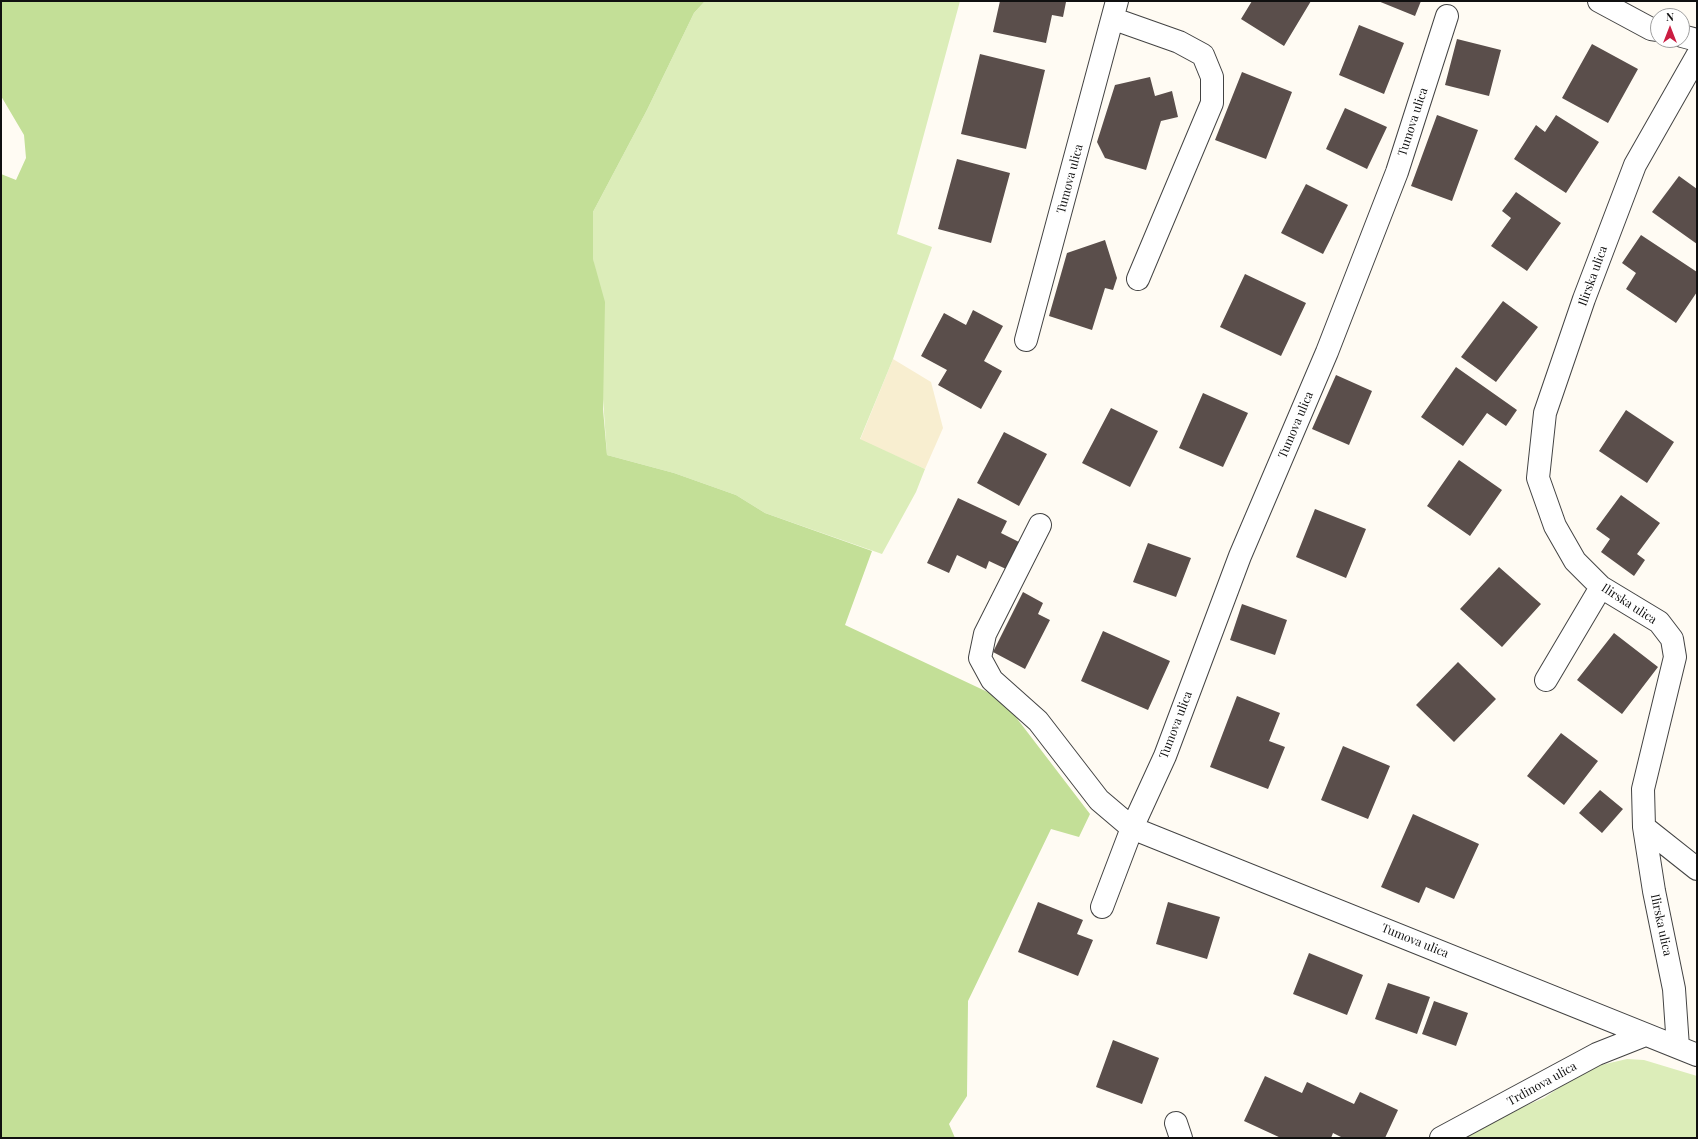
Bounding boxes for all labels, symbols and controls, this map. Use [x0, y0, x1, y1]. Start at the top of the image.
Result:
north arrow [1650, 8, 1690, 48]
text: N [1666, 9, 1674, 24]
street label: Tumova ulica [1395, 86, 1431, 158]
street label: Tumova ulica [1054, 143, 1086, 215]
street label: Ilirska ulica [1575, 244, 1611, 308]
street label: Tumova ulica [1275, 389, 1317, 461]
street label: Ilirska ulica [1599, 581, 1659, 627]
street label: Tumova ulica [1157, 689, 1195, 761]
street label: Ilirska ulica [1647, 893, 1675, 957]
street label: Tumova ulica [1379, 921, 1451, 961]
street label: Trdinova ulica [1505, 1059, 1579, 1109]

